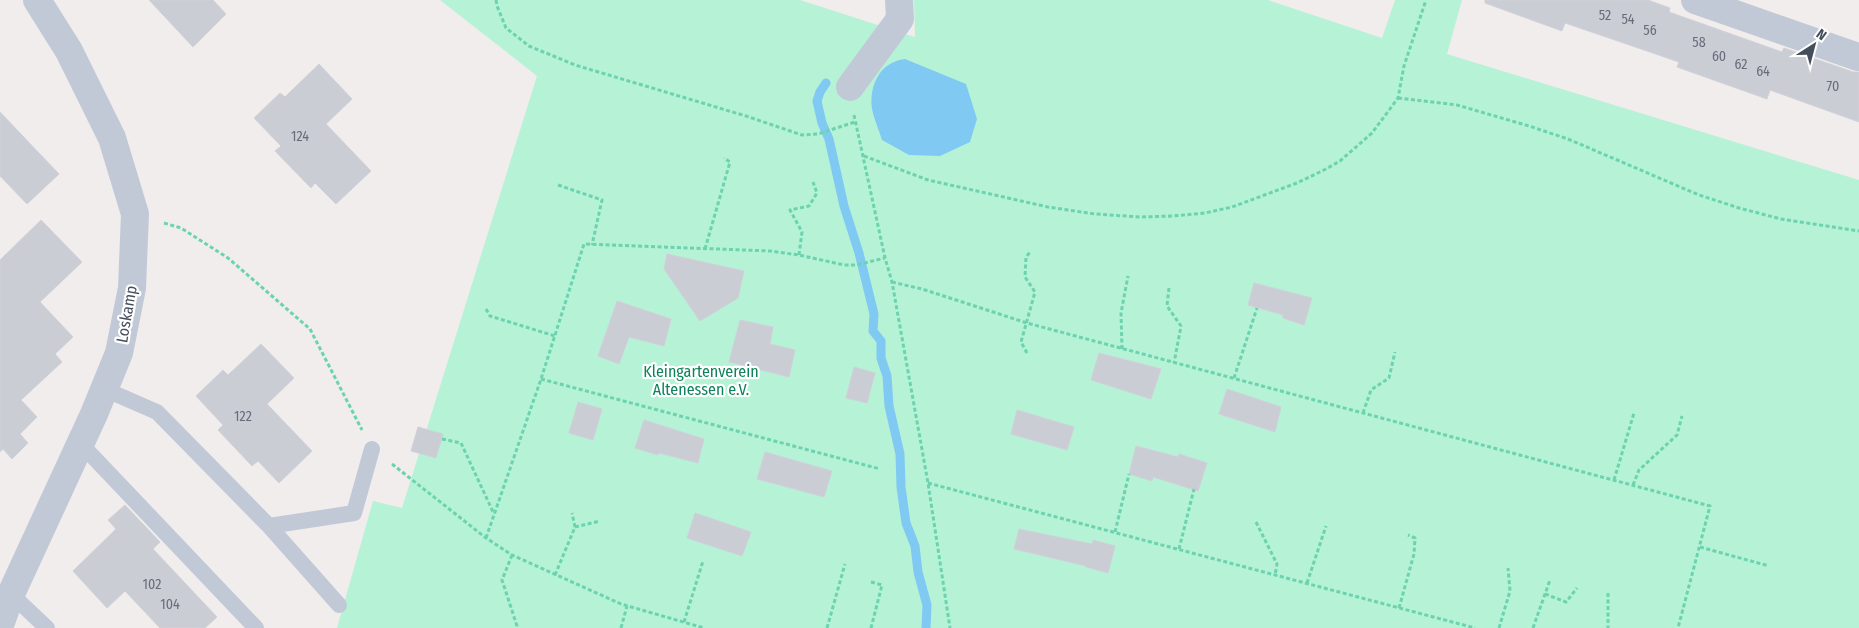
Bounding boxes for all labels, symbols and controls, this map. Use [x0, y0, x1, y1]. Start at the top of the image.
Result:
house number: 52 [1599, 7, 1611, 24]
house number: 54 [1621, 11, 1635, 28]
north arrow [1789, 20, 1839, 70]
house number: 56 [1643, 22, 1657, 39]
text: N [1813, 26, 1830, 44]
house number: 58 [1692, 34, 1706, 51]
house number: 60 [1712, 48, 1726, 65]
house number: 62 [1735, 56, 1748, 73]
house number: 64 [1756, 63, 1770, 80]
house number: 70 [1827, 78, 1839, 95]
house number: 124 [291, 128, 309, 145]
street label: Loskamp [112, 284, 141, 344]
park label: Kleingartenverein Altenessen e.V. [643, 362, 759, 399]
house number: 122 [234, 408, 252, 425]
house number: 102 [143, 576, 161, 593]
house number: 104 [160, 596, 180, 613]

